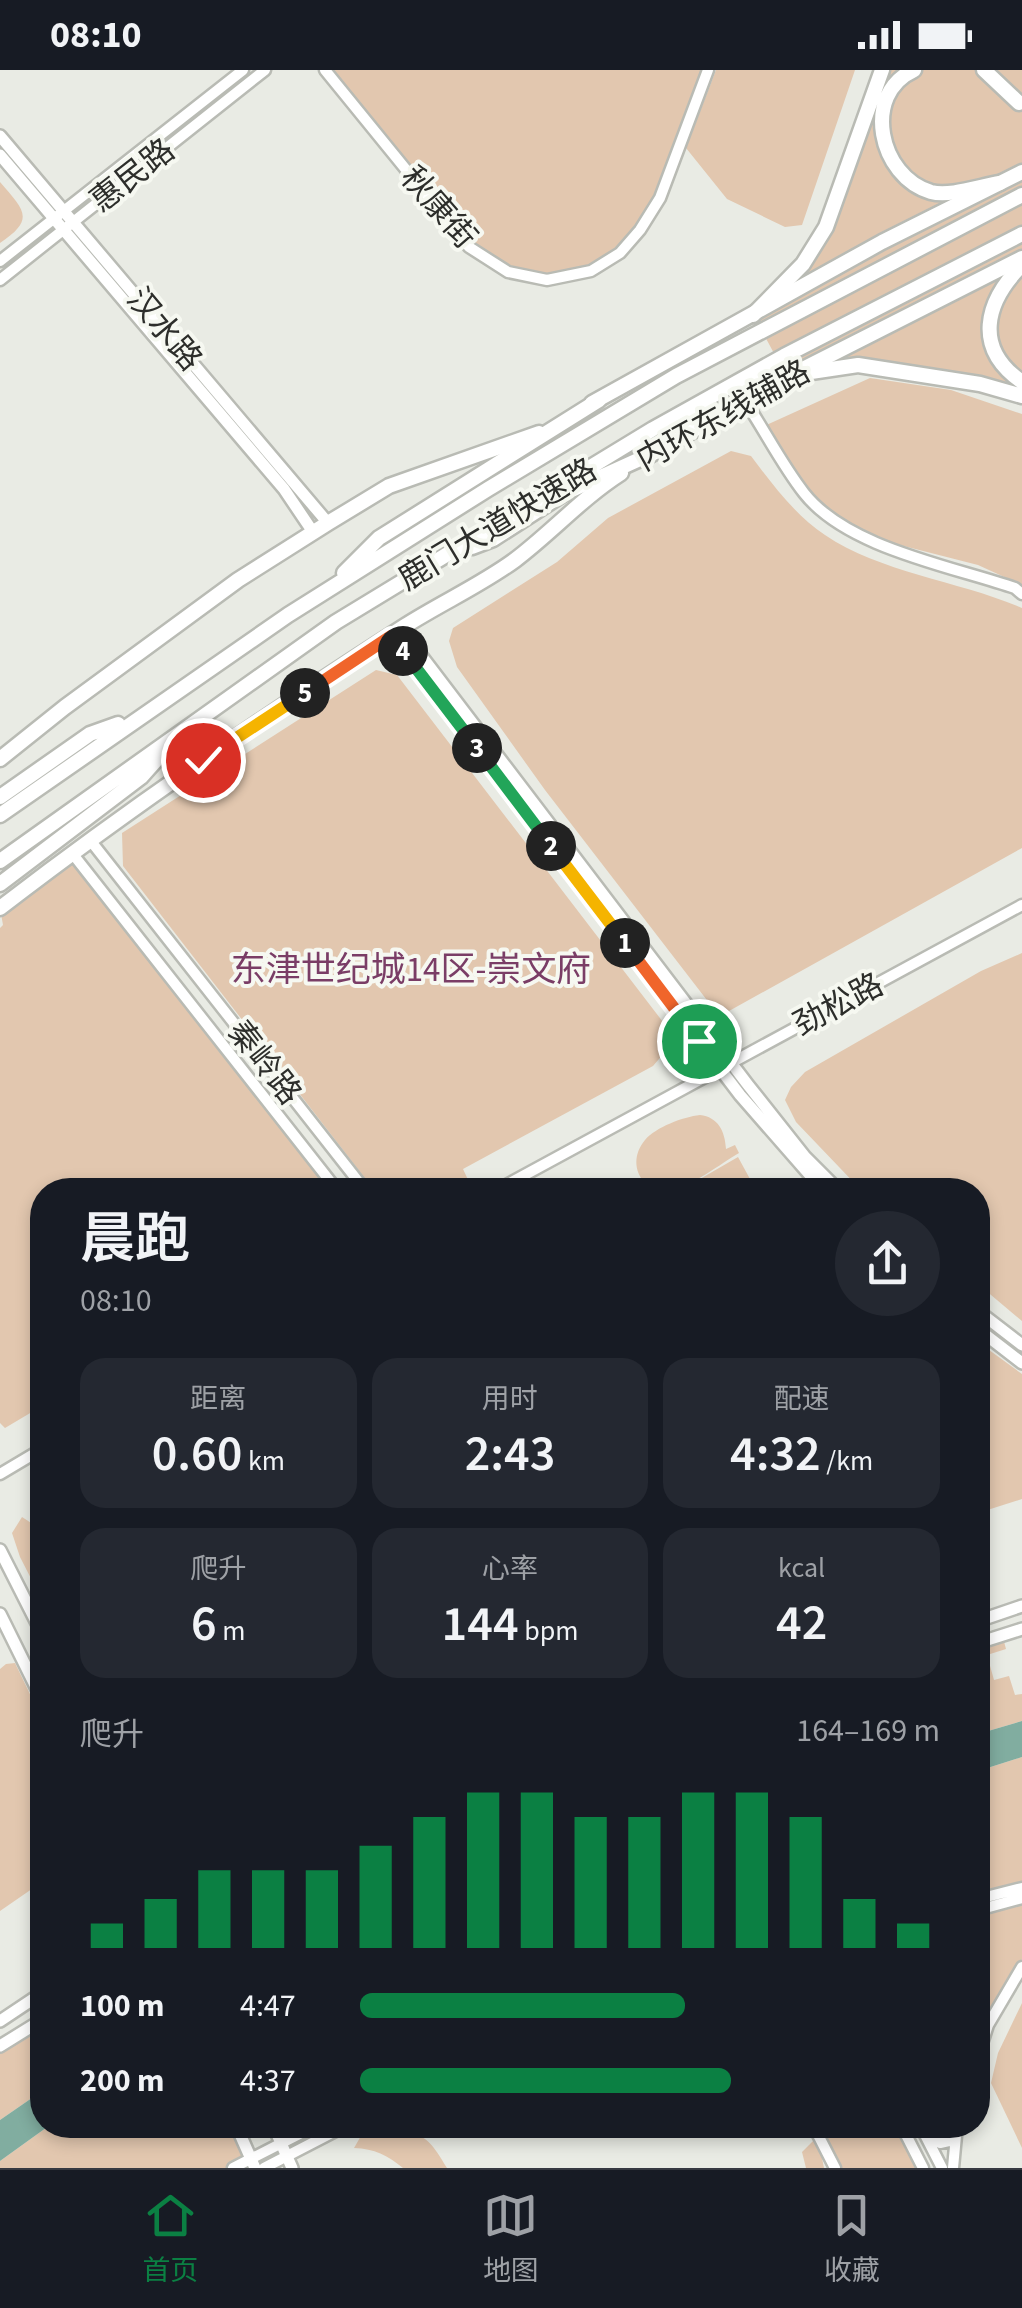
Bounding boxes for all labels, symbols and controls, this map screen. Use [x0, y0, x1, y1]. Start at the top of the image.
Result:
text: 08:10 [50, 8, 142, 62]
street label: 惠民路 [81, 128, 185, 223]
street label: 秋康街 [389, 156, 487, 259]
street label: 汉水路 [116, 278, 213, 381]
street label: 内环东线辅路 [628, 349, 819, 483]
street label: 鹿门大道快速路 [390, 447, 605, 602]
pin: 4 [378, 626, 428, 676]
text: 4 [396, 631, 410, 671]
pin: 5 [280, 668, 330, 718]
text: 5 [298, 673, 312, 713]
pin [161, 718, 246, 803]
pin: 3 [452, 723, 502, 773]
text: 3 [470, 728, 484, 768]
icon: check [176, 733, 231, 788]
pin: 2 [526, 821, 576, 871]
text: 2 [544, 826, 558, 866]
pin: 1 [600, 918, 650, 968]
text: 1 [618, 923, 632, 963]
district label: 东津世纪城14区-崇文府 [231, 945, 591, 995]
street label: 劲松路 [785, 962, 892, 1048]
pin [657, 999, 742, 1084]
street label: 秦岭路 [217, 1011, 312, 1115]
icon: arrive [672, 1014, 727, 1069]
text: 晨跑 [80, 1201, 190, 1279]
button: share [835, 1211, 940, 1316]
text: 08:10 [80, 1278, 152, 1324]
text: 距离 [190, 1379, 246, 1419]
text: 用时 [482, 1379, 538, 1419]
text: 配速 [774, 1379, 830, 1419]
text: 0.60 [152, 1419, 242, 1490]
text: 2:43 [465, 1419, 555, 1490]
text: 4:32 [730, 1419, 821, 1490]
text: km [242, 1441, 285, 1481]
text: /km [821, 1441, 873, 1481]
text: kcal [778, 1548, 825, 1588]
text: 爬升 [190, 1549, 246, 1589]
text: 心率 [482, 1549, 538, 1589]
text: 42 [776, 1588, 827, 1659]
text: 6 [191, 1589, 217, 1660]
text: 144 [442, 1589, 519, 1660]
text: m [217, 1611, 246, 1651]
text: bpm [519, 1611, 578, 1651]
text: 164–169 m [796, 1708, 940, 1754]
text: 爬升 [80, 1712, 144, 1758]
text: 100 m [80, 1983, 165, 2029]
text: 4:47 [240, 1983, 296, 2029]
text: 200 m [80, 2058, 165, 2104]
text: 4:37 [240, 2058, 296, 2104]
tab: 首页 [142, 2188, 198, 2291]
tab: 地图 [483, 2188, 539, 2291]
tab: 收藏 [824, 2188, 880, 2291]

